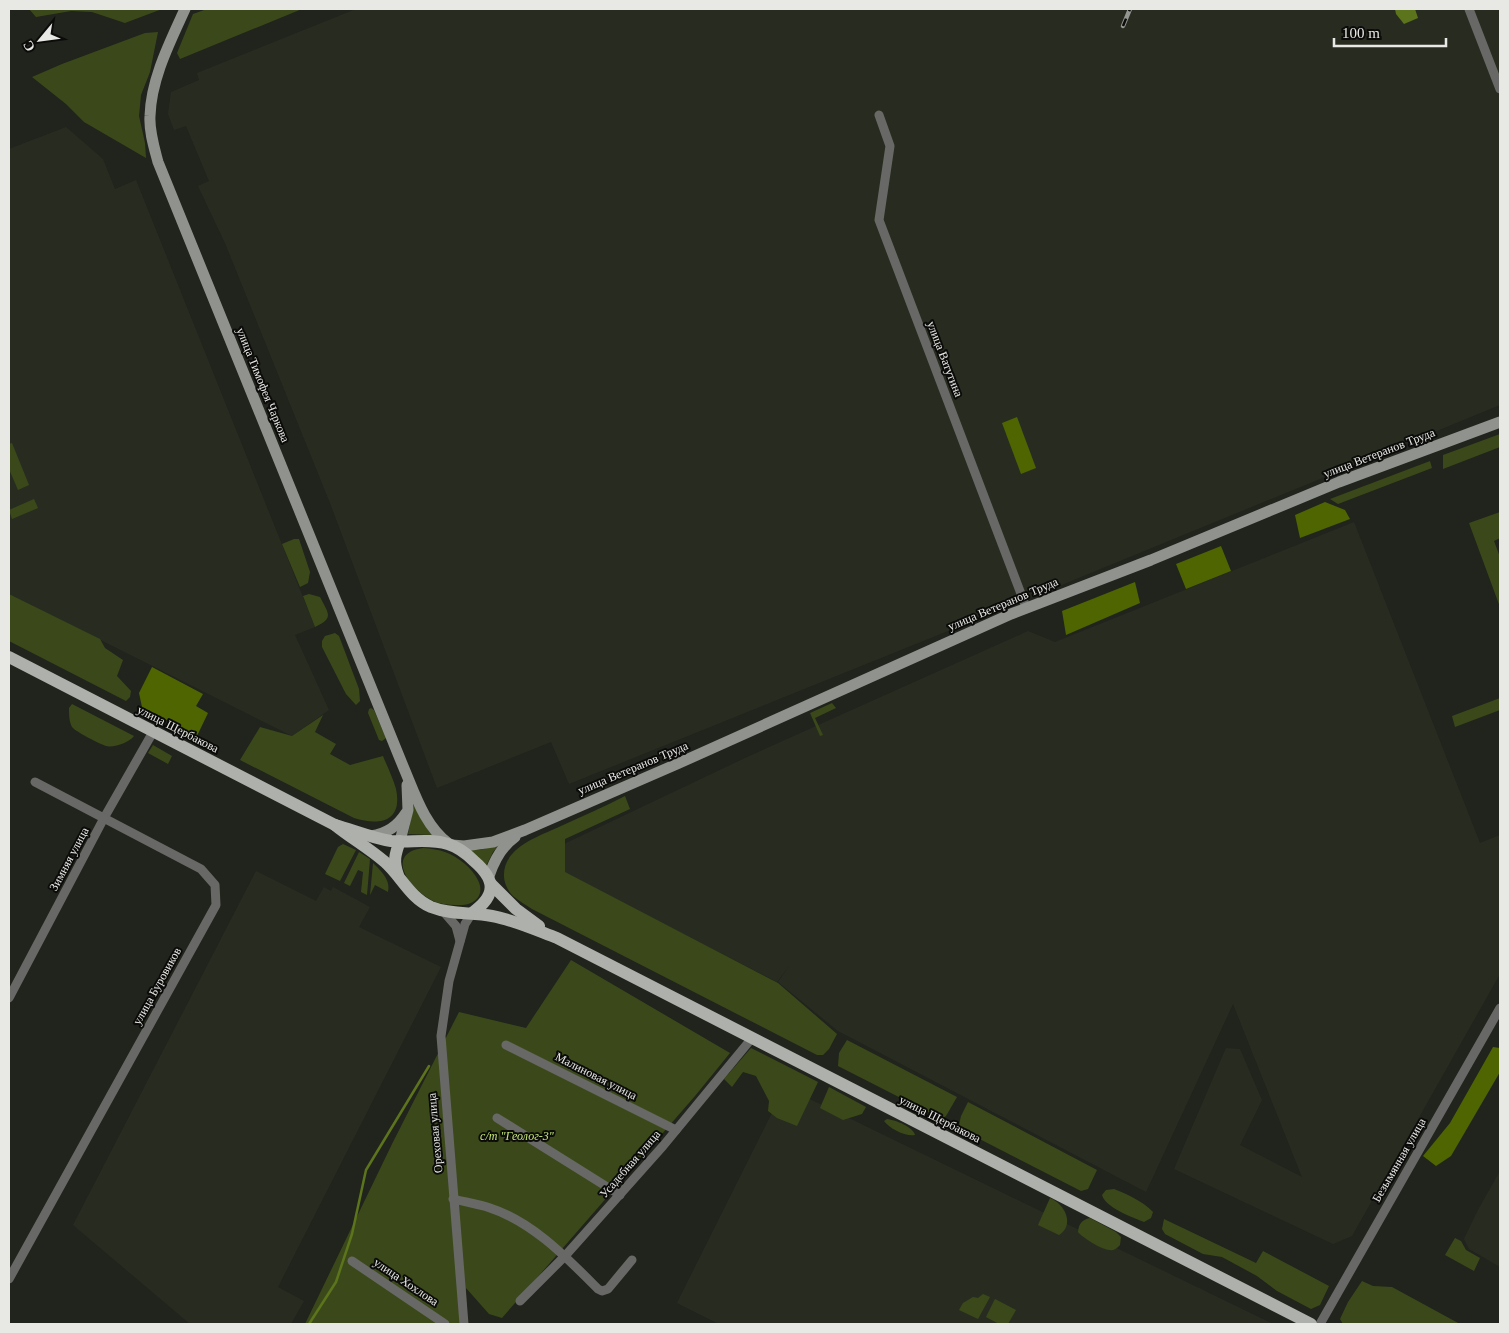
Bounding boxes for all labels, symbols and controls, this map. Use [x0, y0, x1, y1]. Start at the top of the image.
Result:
north arrow [15, 15, 65, 65]
scale bar [1334, 15, 1446, 47]
text: 100 m [1342, 25, 1380, 41]
text: С [20, 38, 38, 54]
street label: улица Ватутина [924, 319, 966, 400]
street label: улица Тимофея Чаркова [234, 326, 293, 445]
street label: улица Ветеранов Труда [1321, 425, 1437, 481]
street label: улица Ветеранов Труда [946, 574, 1061, 634]
street label: улица Щербакова [135, 702, 222, 756]
street label: улица Ветеранов Труда [576, 738, 691, 798]
street label: Зимняя улица [46, 824, 92, 893]
street label: улица Буровиков [130, 945, 184, 1027]
street label: Малиновая улица [553, 1049, 640, 1103]
street label: Ореховая улица [424, 1092, 445, 1174]
street label: улица Щербакова [897, 1092, 984, 1146]
street label: Безымянная улица [1369, 1115, 1429, 1204]
street label: Усадебная улица [597, 1127, 664, 1201]
park label: с/т "Геолог-3" [480, 1129, 555, 1143]
street label: улица Хохлова [371, 1255, 442, 1309]

